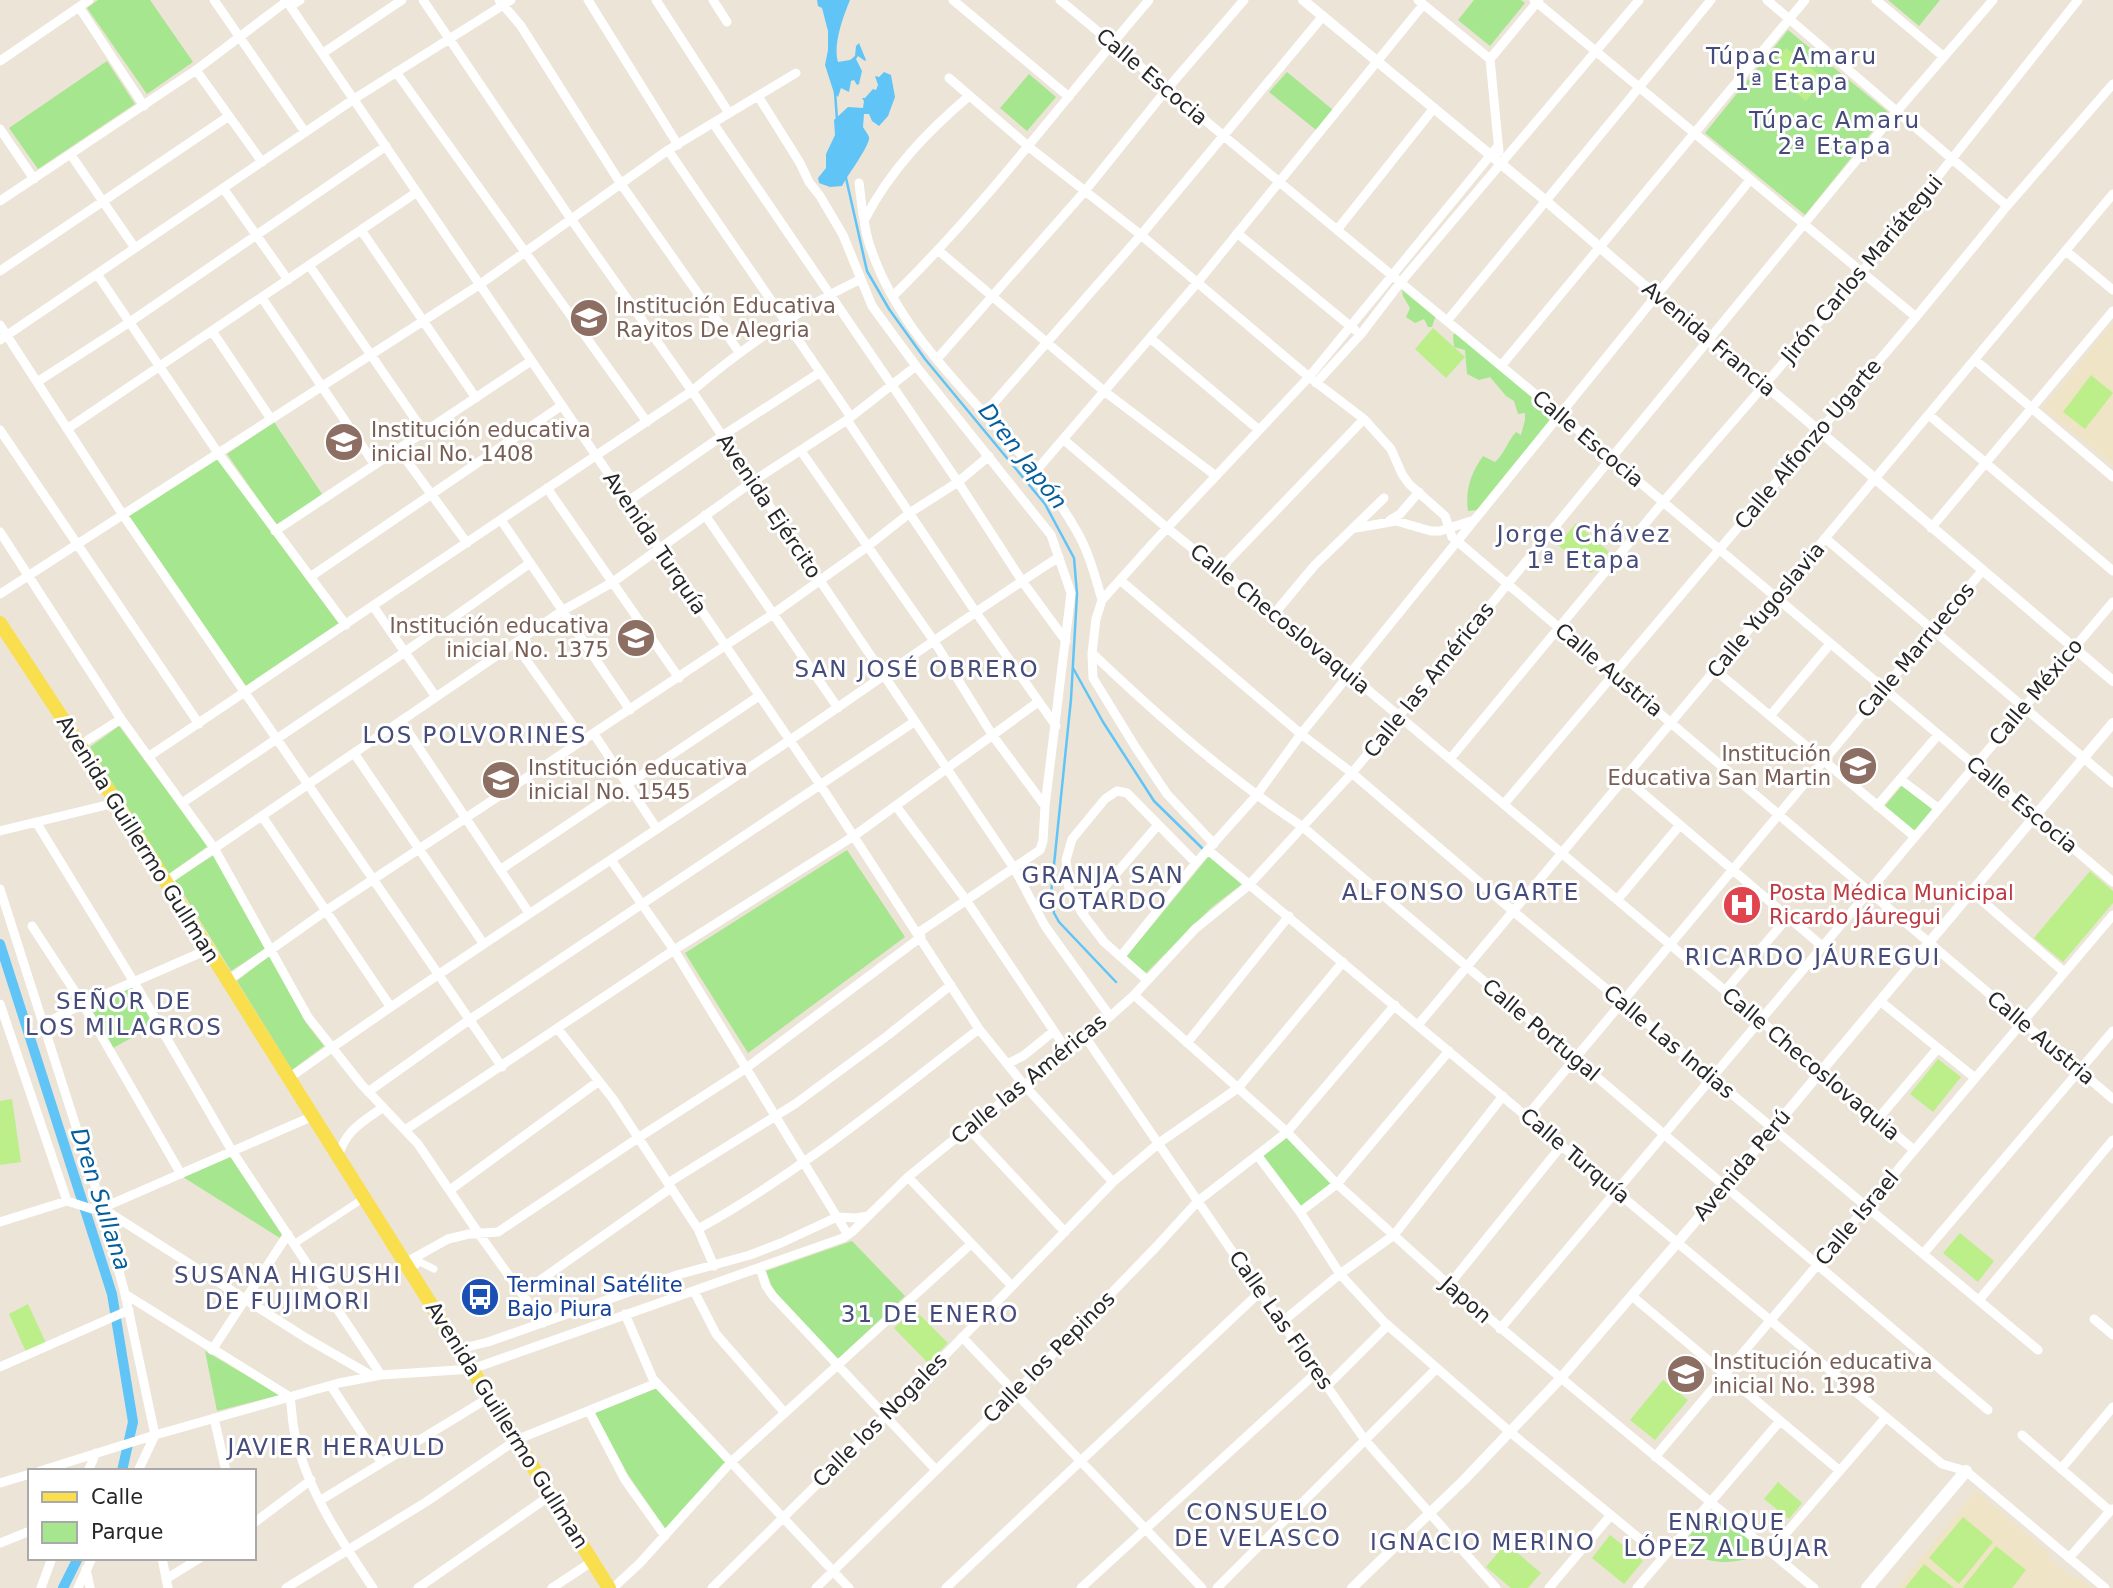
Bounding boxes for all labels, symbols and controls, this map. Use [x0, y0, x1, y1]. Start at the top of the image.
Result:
street label: Calle Escocia [1092, 24, 1212, 130]
district label: Túpac Amaru 1ª Etapa [1705, 43, 1878, 95]
district label: Túpac Amaru 2ª Etapa [1748, 107, 1921, 159]
street label: Jirón Carlos Mariátegui [1775, 170, 1948, 369]
street label: Avenida Francia [1638, 276, 1780, 402]
place label: Institución Educativa Rayitos De Alegria [616, 294, 836, 342]
school or university icon: Institución Educativa Rayitos De Alegria [568, 297, 610, 339]
street label: Calle Alfonzo Ugarte [1730, 354, 1886, 534]
street label: Calle Escocia [1528, 386, 1648, 492]
water label: Dren Japón [974, 398, 1072, 514]
place label: Institución educativa inicial No. 1408 [371, 418, 591, 466]
school or university icon: Institución educativa inicial No. 1408 [323, 421, 365, 463]
street label: Avenida Ejército [712, 429, 826, 583]
street label: Avenida Turquía [598, 467, 712, 619]
district label: Jorge Chávez 1ª Etapa [1495, 521, 1671, 573]
street label: Calle Yugoslavia [1702, 537, 1830, 683]
street label: Calle Checoslovaquia [1185, 539, 1375, 699]
street label: Calle Marruecos [1853, 578, 1979, 722]
street label: Calle las Américas [1359, 598, 1499, 762]
place label: Institución educativa inicial No. 1375 [389, 614, 609, 662]
school or university icon: Institución educativa inicial No. 1375 [615, 617, 657, 659]
street label: Calle Austria [1550, 618, 1668, 722]
street label: Calle México [1984, 634, 2088, 750]
district label: SAN JOSÉ OBRERO [794, 655, 1040, 682]
street label: Avenida Guillermo Gullman [52, 711, 224, 967]
district label: LOS POLVORINES [363, 722, 587, 748]
place label: Institución Educativa San Martin [1607, 742, 1831, 790]
school or university icon: Institución Educativa San Martin [1837, 745, 1879, 787]
street label: Calle Escocia [1962, 752, 2082, 858]
place label: Institución educativa inicial No. 1545 [528, 756, 748, 804]
school or university icon: Institución educativa inicial No. 1545 [480, 759, 522, 801]
district label: GRANJA SAN GOTARDO [1021, 862, 1185, 914]
district label: ALFONSO UGARTE [1342, 879, 1580, 905]
place label: Posta Médica Municipal Ricardo Jáuregui [1769, 881, 2014, 929]
hospital icon: Posta Médica Municipal Ricardo Jáuregui [1721, 884, 1763, 926]
district label: RICARDO JÁUREGUI [1685, 943, 1941, 970]
street label: Calle Portugal [1477, 974, 1605, 1086]
street label: Calle Las Indias [1599, 980, 1739, 1104]
street label: Calle Checoslovaquia [1717, 983, 1905, 1145]
street label: Calle Austria [1982, 986, 2100, 1090]
district label: SEÑOR DE LOS MILAGROS [25, 987, 223, 1040]
street label: Calle las Américas [947, 1009, 1111, 1149]
street label: Calle Turquía [1515, 1103, 1635, 1209]
street label: Avenida Perú [1689, 1105, 1795, 1225]
water label: Dren Sullana [66, 1125, 136, 1273]
street label: Calle Israel [1810, 1166, 1904, 1270]
street label: Calle Las Flores [1224, 1246, 1338, 1394]
district label: SUSANA HIGUSHI DE FUJIMORI [174, 1262, 402, 1314]
street label: Japon [1435, 1270, 1496, 1328]
place label: Terminal Satélite Bajo Piura [506, 1273, 683, 1321]
bus stop icon: Terminal Satélite Bajo Piura [459, 1276, 501, 1318]
street label: Calle los Pepinos [978, 1286, 1120, 1428]
street label: Avenida Guillermo Gullman [421, 1297, 593, 1553]
district label: 31 DE ENERO [841, 1301, 1019, 1327]
street label: Calle los Nogales [808, 1348, 952, 1492]
place label: Institución educativa inicial No. 1398 [1713, 1350, 1933, 1398]
school or university icon: Institución educativa inicial No. 1398 [1665, 1353, 1707, 1395]
district label: JAVIER HERAULD [226, 1434, 446, 1460]
legend [28, 1469, 256, 1560]
text: Calle [91, 1485, 143, 1509]
district label: CONSUELO DE VELASCO [1174, 1499, 1342, 1551]
district label: ENRIQUE LÓPEZ ALBÚJAR [1624, 1509, 1830, 1561]
text: Parque [91, 1520, 163, 1544]
district label: IGNACIO MERINO [1370, 1529, 1596, 1555]

